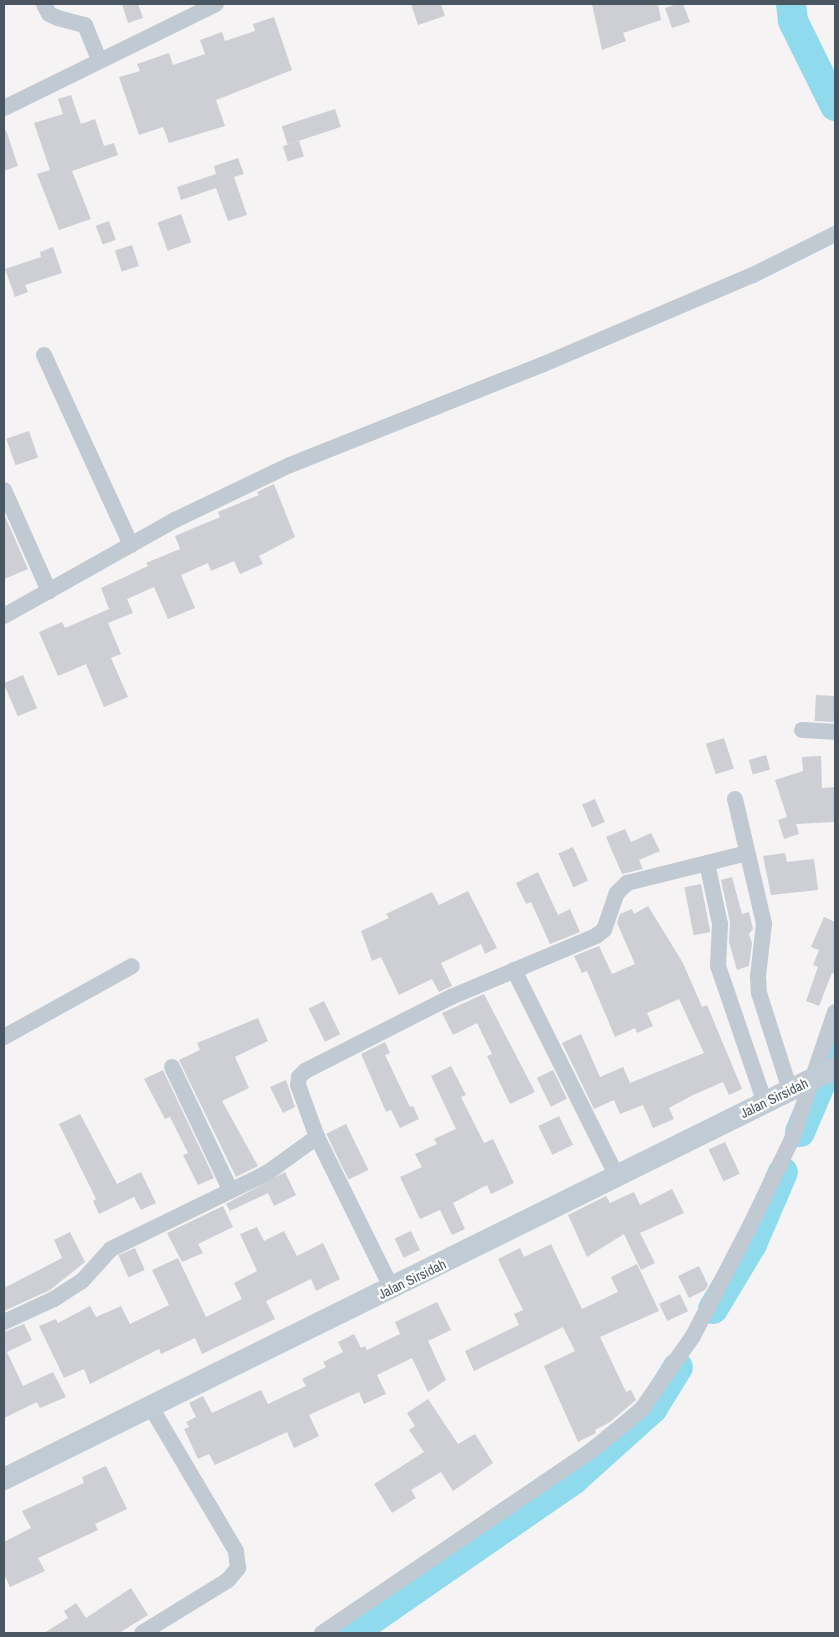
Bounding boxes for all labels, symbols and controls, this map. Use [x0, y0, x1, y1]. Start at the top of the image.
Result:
street label: Jalan Sirsidah [737, 1074, 811, 1122]
street label: Jalan Sirsidah [375, 1255, 449, 1303]

